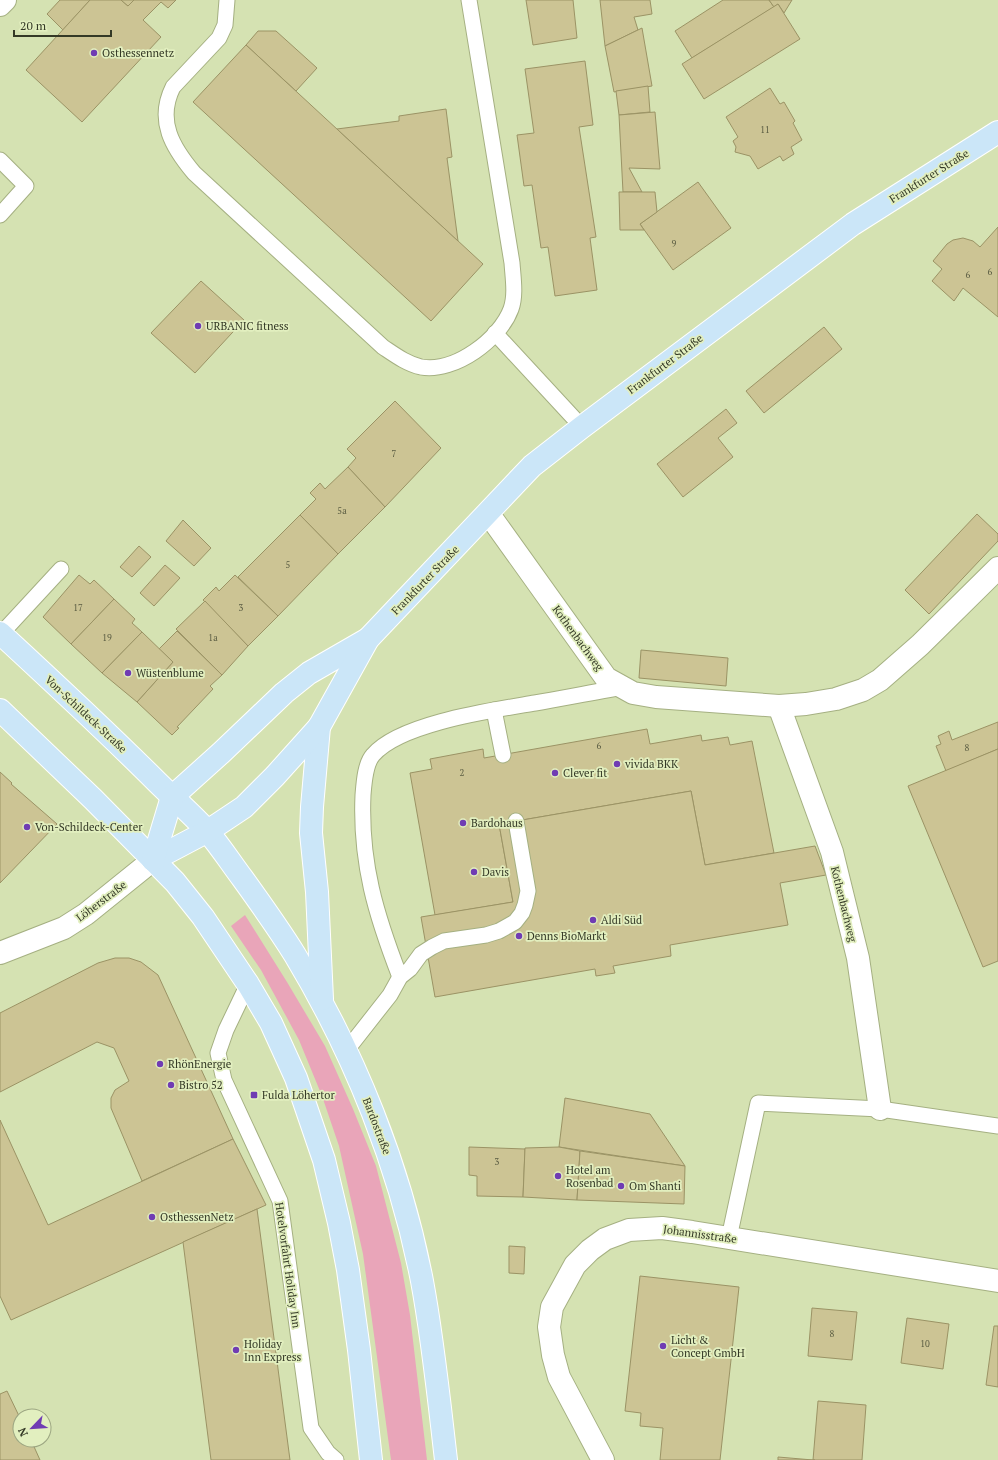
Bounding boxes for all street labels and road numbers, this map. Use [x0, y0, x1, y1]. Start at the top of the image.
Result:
street label: Frankfurter Straße [887, 146, 972, 206]
street label: Frankfurter Straße [624, 331, 706, 397]
street label: Frankfurter Straße [388, 542, 462, 618]
street label: Kothenbachweg [550, 603, 607, 674]
street label: Von-Schildeck-Straße [42, 672, 130, 756]
street label: Kothenbachweg [828, 865, 860, 943]
street label: Löherstraße [73, 877, 129, 924]
street label: Bardostraße [360, 1096, 394, 1157]
street label: Hotelvorfahrt Holiday Inn [272, 1201, 304, 1329]
street label: Johannisstraße [662, 1222, 738, 1246]

